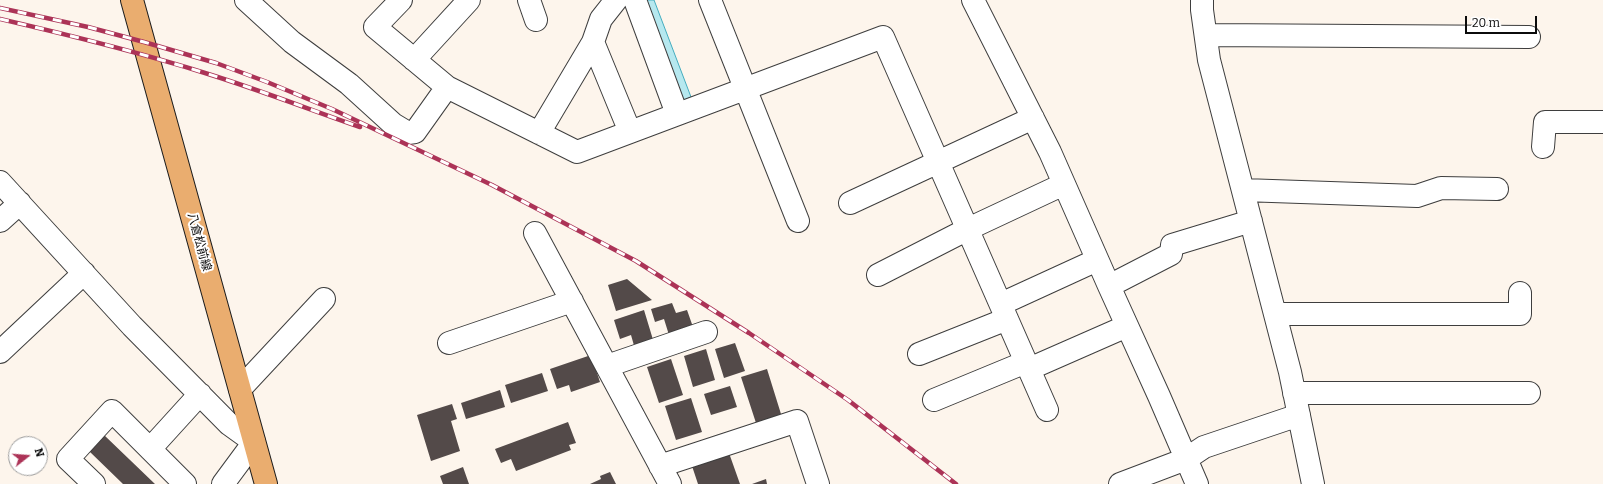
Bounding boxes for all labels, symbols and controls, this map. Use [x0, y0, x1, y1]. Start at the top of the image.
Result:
scale bar [1467, 8, 1539, 34]
text: 20 m [1472, 16, 1500, 30]
street label: 八倉松前線 [184, 211, 214, 273]
north arrow [8, 436, 48, 476]
text: N [32, 447, 46, 459]

